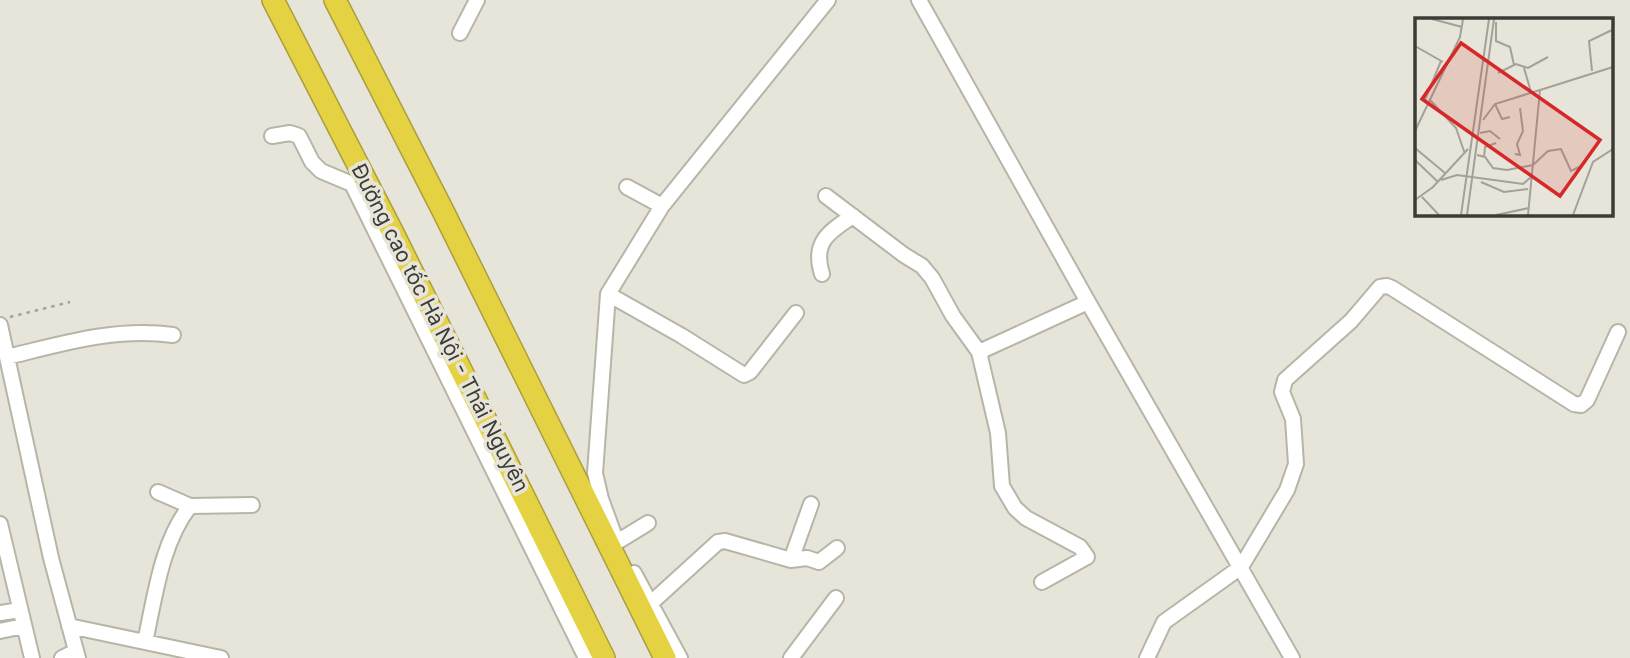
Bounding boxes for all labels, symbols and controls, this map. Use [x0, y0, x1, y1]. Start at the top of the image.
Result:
inset map [1415, 18, 1612, 215]
street label: Đường cao tốc Hà Nội - Thái Nguyên [346, 159, 534, 496]

